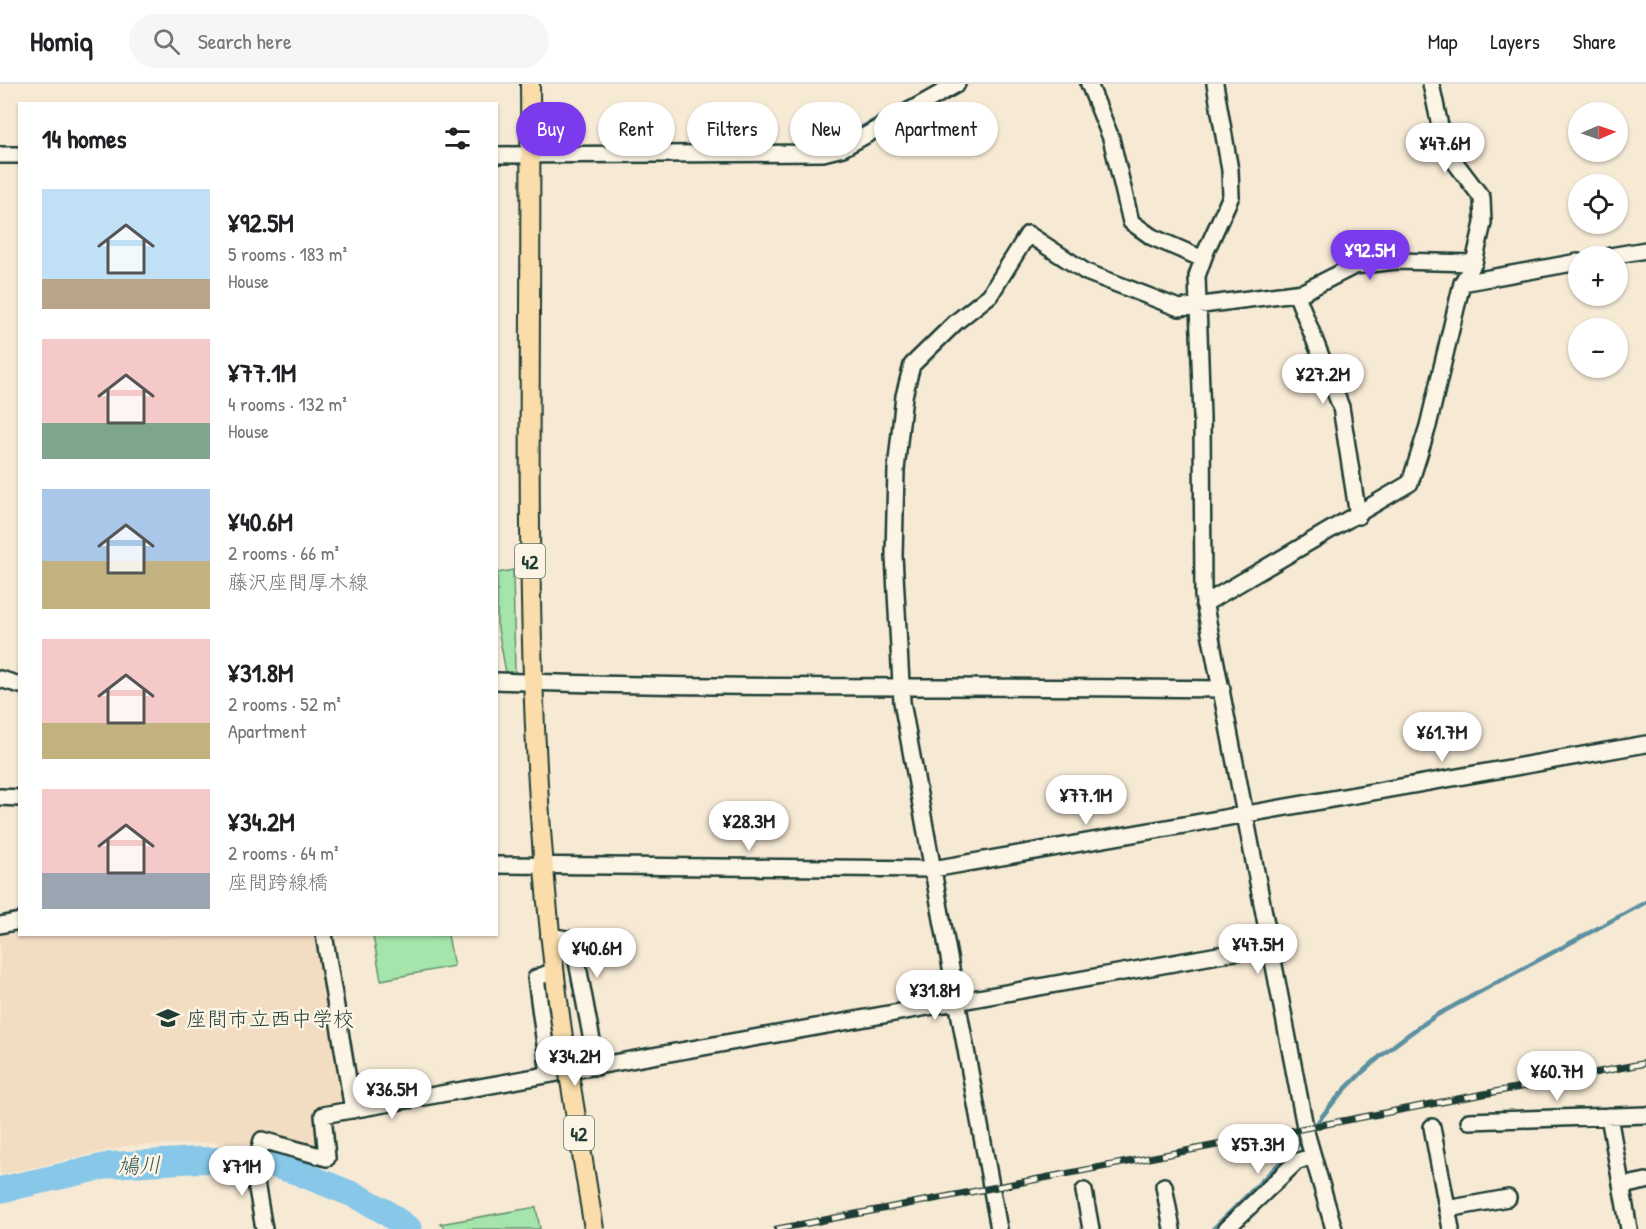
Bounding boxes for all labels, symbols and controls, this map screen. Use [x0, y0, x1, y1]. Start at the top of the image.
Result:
search box [129, 14, 549, 68]
text: Homiq [30, 22, 93, 60]
icon: search [150, 25, 183, 58]
text: Search here [198, 26, 292, 56]
text: Map [1428, 27, 1457, 56]
text: Layers [1490, 27, 1540, 56]
text: Share [1573, 27, 1616, 56]
chip: Buy [516, 102, 586, 156]
chip: Rent [598, 102, 675, 156]
chip: Filters [687, 102, 778, 156]
chip: New [790, 102, 862, 156]
chip: Apartment [874, 102, 998, 156]
north arrow [1568, 102, 1628, 162]
map controls [1568, 102, 1628, 378]
text: 14 homes [42, 121, 127, 156]
icon: filters [441, 122, 474, 155]
pin: ¥47.6M [1396, 123, 1494, 174]
text: ¥47.6M [1420, 129, 1470, 156]
button: locate [1568, 174, 1628, 234]
text: ¥92.5M [228, 205, 294, 240]
icon: home [90, 213, 162, 285]
pin: ¥92.5M [1321, 230, 1419, 281]
text: ¥92.5M [1345, 236, 1395, 263]
text: 5 rooms · 183 m² [228, 240, 347, 267]
button: + [1568, 246, 1628, 306]
text: House [228, 267, 269, 294]
button: − [1568, 318, 1628, 378]
pin: ¥27.2M [1274, 354, 1372, 405]
text: ¥77.1M [228, 355, 296, 390]
text: ¥27.2M [1296, 360, 1350, 387]
icon: home [90, 363, 162, 435]
text: 4 rooms · 132 m² [228, 390, 347, 417]
text: House [228, 417, 269, 444]
text: ¥40.6M [228, 504, 293, 539]
icon: home [90, 513, 162, 585]
text: 2 rooms · 66 m² [228, 539, 339, 566]
road number: 42 [515, 544, 545, 578]
text: 藤沢座間厚木線 [228, 568, 368, 595]
text: ¥31.8M [228, 655, 293, 690]
icon: home [90, 663, 162, 735]
text: 2 rooms · 52 m² [228, 690, 341, 717]
pin: ¥61.7M [1393, 712, 1491, 763]
text: Apartment [228, 717, 306, 744]
text: ¥61.7M [1417, 718, 1467, 745]
pin: ¥77.1M [1037, 775, 1135, 826]
text: ¥77.1M [1060, 781, 1112, 808]
pin: ¥28.3M [700, 801, 798, 852]
text: ¥34.2M [228, 804, 295, 839]
text: ¥28.3M [723, 807, 775, 834]
icon: home [90, 813, 162, 885]
text: 2 rooms · 64 m² [228, 839, 339, 866]
text: 座間跨線橋 [228, 868, 328, 895]
pin: ¥47.5M [1209, 924, 1307, 975]
pin: ¥40.6M [548, 928, 646, 979]
text: ¥47.5M [1232, 930, 1284, 957]
text: ¥40.6M [572, 934, 622, 961]
pin: ¥31.8M [886, 970, 984, 1021]
text: ¥31.8M [910, 976, 960, 1003]
place label: 座間市立西中学校 [186, 1004, 354, 1033]
school or university icon: 座間市立西中学校 [155, 1005, 181, 1031]
pin: ¥34.2M [526, 1036, 624, 1087]
text: ¥34.2M [549, 1042, 601, 1069]
pin: ¥60.7M [1508, 1051, 1606, 1102]
text: ¥60.7M [1531, 1057, 1583, 1084]
pin: ¥36.5M [343, 1069, 441, 1120]
text: ¥36.5M [367, 1075, 417, 1102]
road number: 42 [564, 1116, 594, 1150]
pin: ¥57.3M [1209, 1124, 1307, 1175]
text: ¥57.3M [1232, 1130, 1284, 1157]
pin: ¥71M [206, 1146, 278, 1197]
water label: 鳩川 [116, 1149, 162, 1181]
text: ¥71M [223, 1152, 261, 1179]

